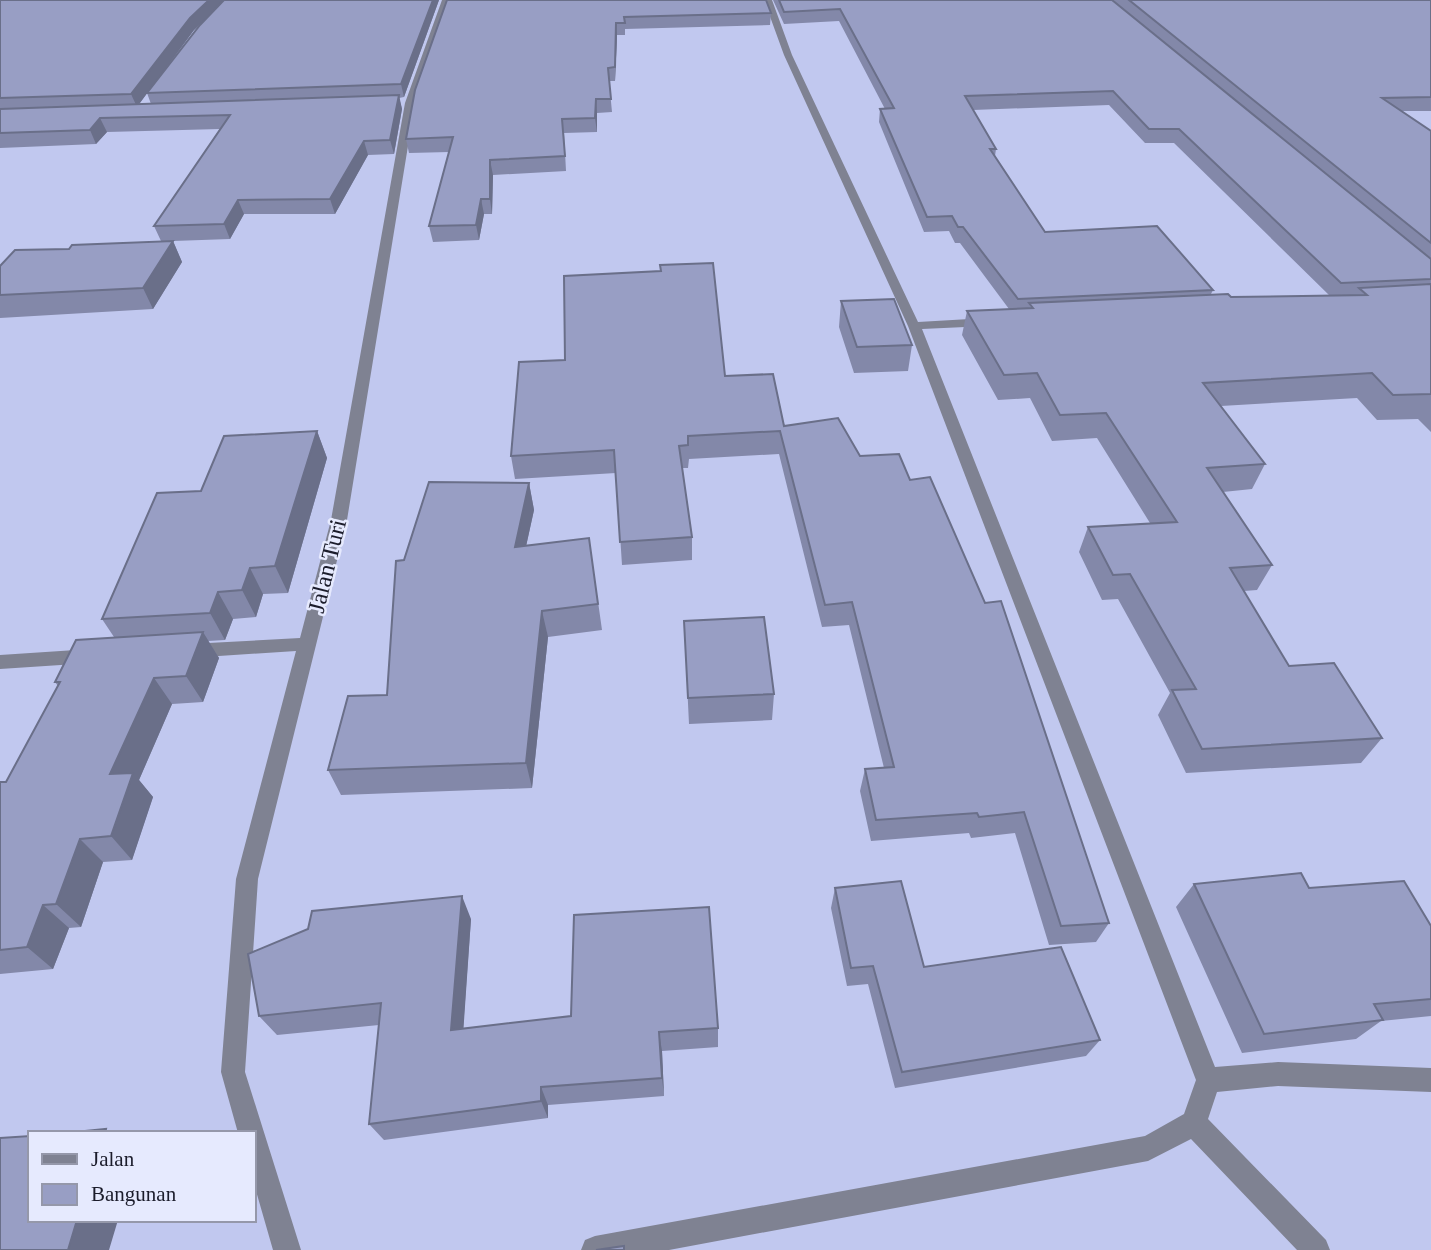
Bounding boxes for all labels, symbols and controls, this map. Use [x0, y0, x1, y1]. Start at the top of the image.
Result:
street label: Jalan Turi [303, 516, 351, 615]
legend [28, 1131, 256, 1222]
text: Jalan [91, 1147, 135, 1171]
text: Bangunan [91, 1182, 177, 1206]

